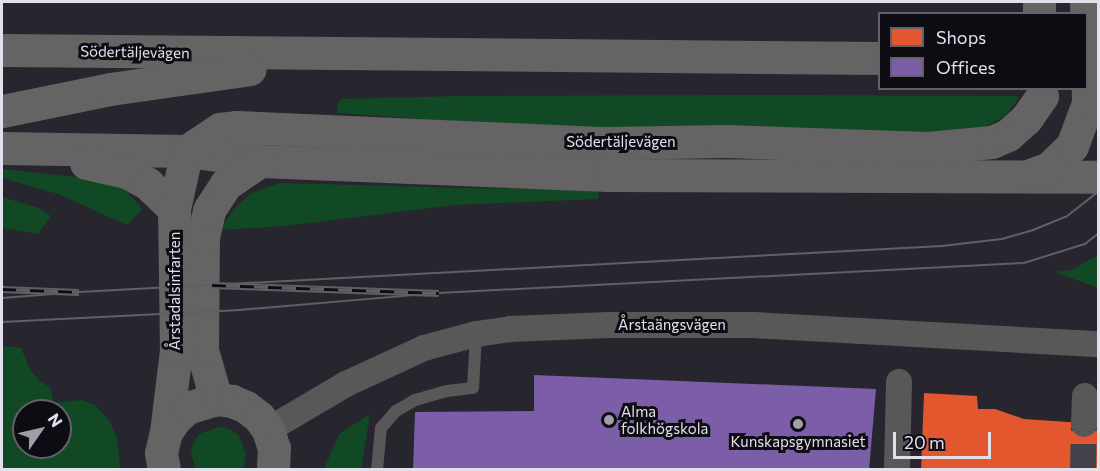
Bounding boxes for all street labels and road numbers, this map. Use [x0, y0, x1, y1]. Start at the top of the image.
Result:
street label: Södertäljevägen [80, 42, 190, 62]
street label: Södertäljevägen [566, 133, 676, 151]
street label: Årstadalsinfarten [166, 232, 184, 350]
street label: Årstaängsvägen [618, 316, 726, 334]

